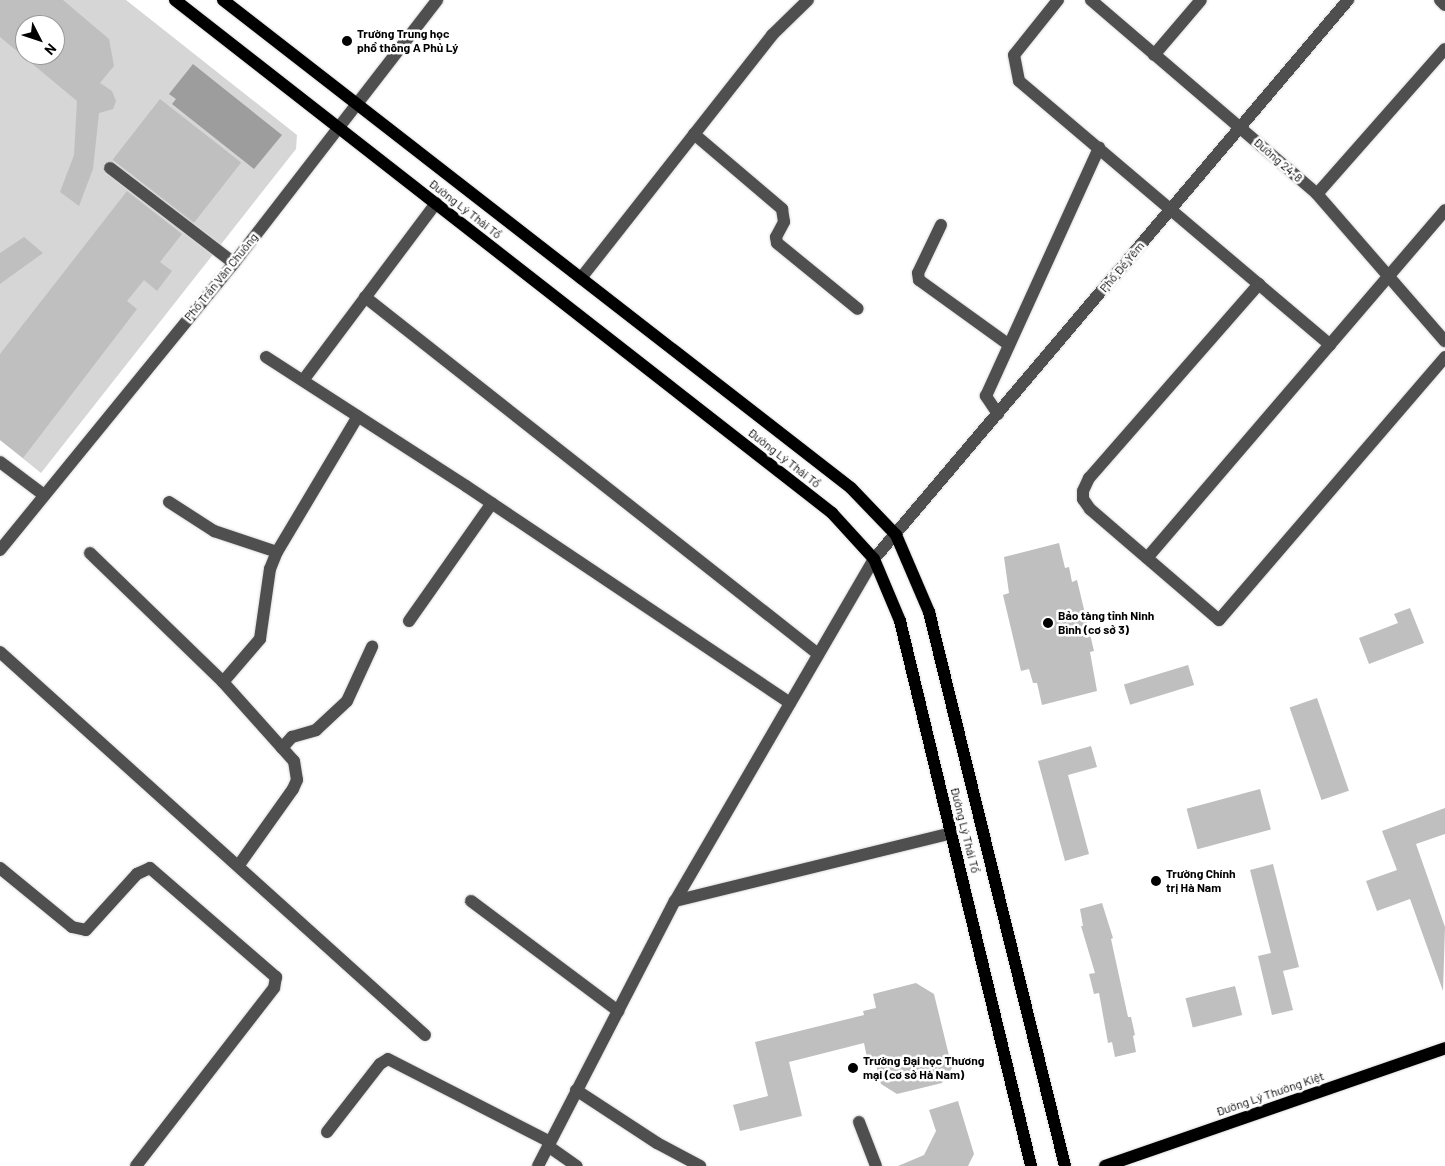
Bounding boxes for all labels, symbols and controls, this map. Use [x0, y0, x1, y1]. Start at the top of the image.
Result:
north arrow [15, 15, 65, 65]
place label: Trường Trung học phổ thông A Phủ Lý [357, 27, 458, 55]
marker: Trường Trung học phổ thông A Phủ Lý [341, 35, 353, 47]
text: N [41, 40, 60, 59]
street label: Đường 24-8 [1251, 135, 1305, 185]
street label: Đường Lý Thái Tổ [426, 176, 504, 242]
street label: Phố Trần Văn Chuông [181, 230, 261, 324]
street label: Phố Đề Yêm [1097, 239, 1147, 295]
street label: Đường Lý Thái Tổ [745, 425, 823, 491]
place label: Bảo tàng tỉnh Ninh Bình (cơ sở 3) [1058, 609, 1154, 637]
marker: Bảo tàng tỉnh Ninh Bình (cơ sở 3) [1042, 617, 1054, 629]
street label: Đường Lý Thái Tổ [947, 786, 983, 874]
place label: Trường Chính trị Hà Nam [1166, 867, 1236, 895]
marker: Trường Chính trị Hà Nam [1150, 875, 1162, 887]
place label: Trường Đại học Thương mại (cơ sở Hà Nam) [863, 1054, 984, 1082]
marker: Trường Đại học Thương mại (cơ sở Hà Nam) [847, 1062, 859, 1074]
street label: Đường Lý Thường Kiệt [1214, 1069, 1326, 1119]

